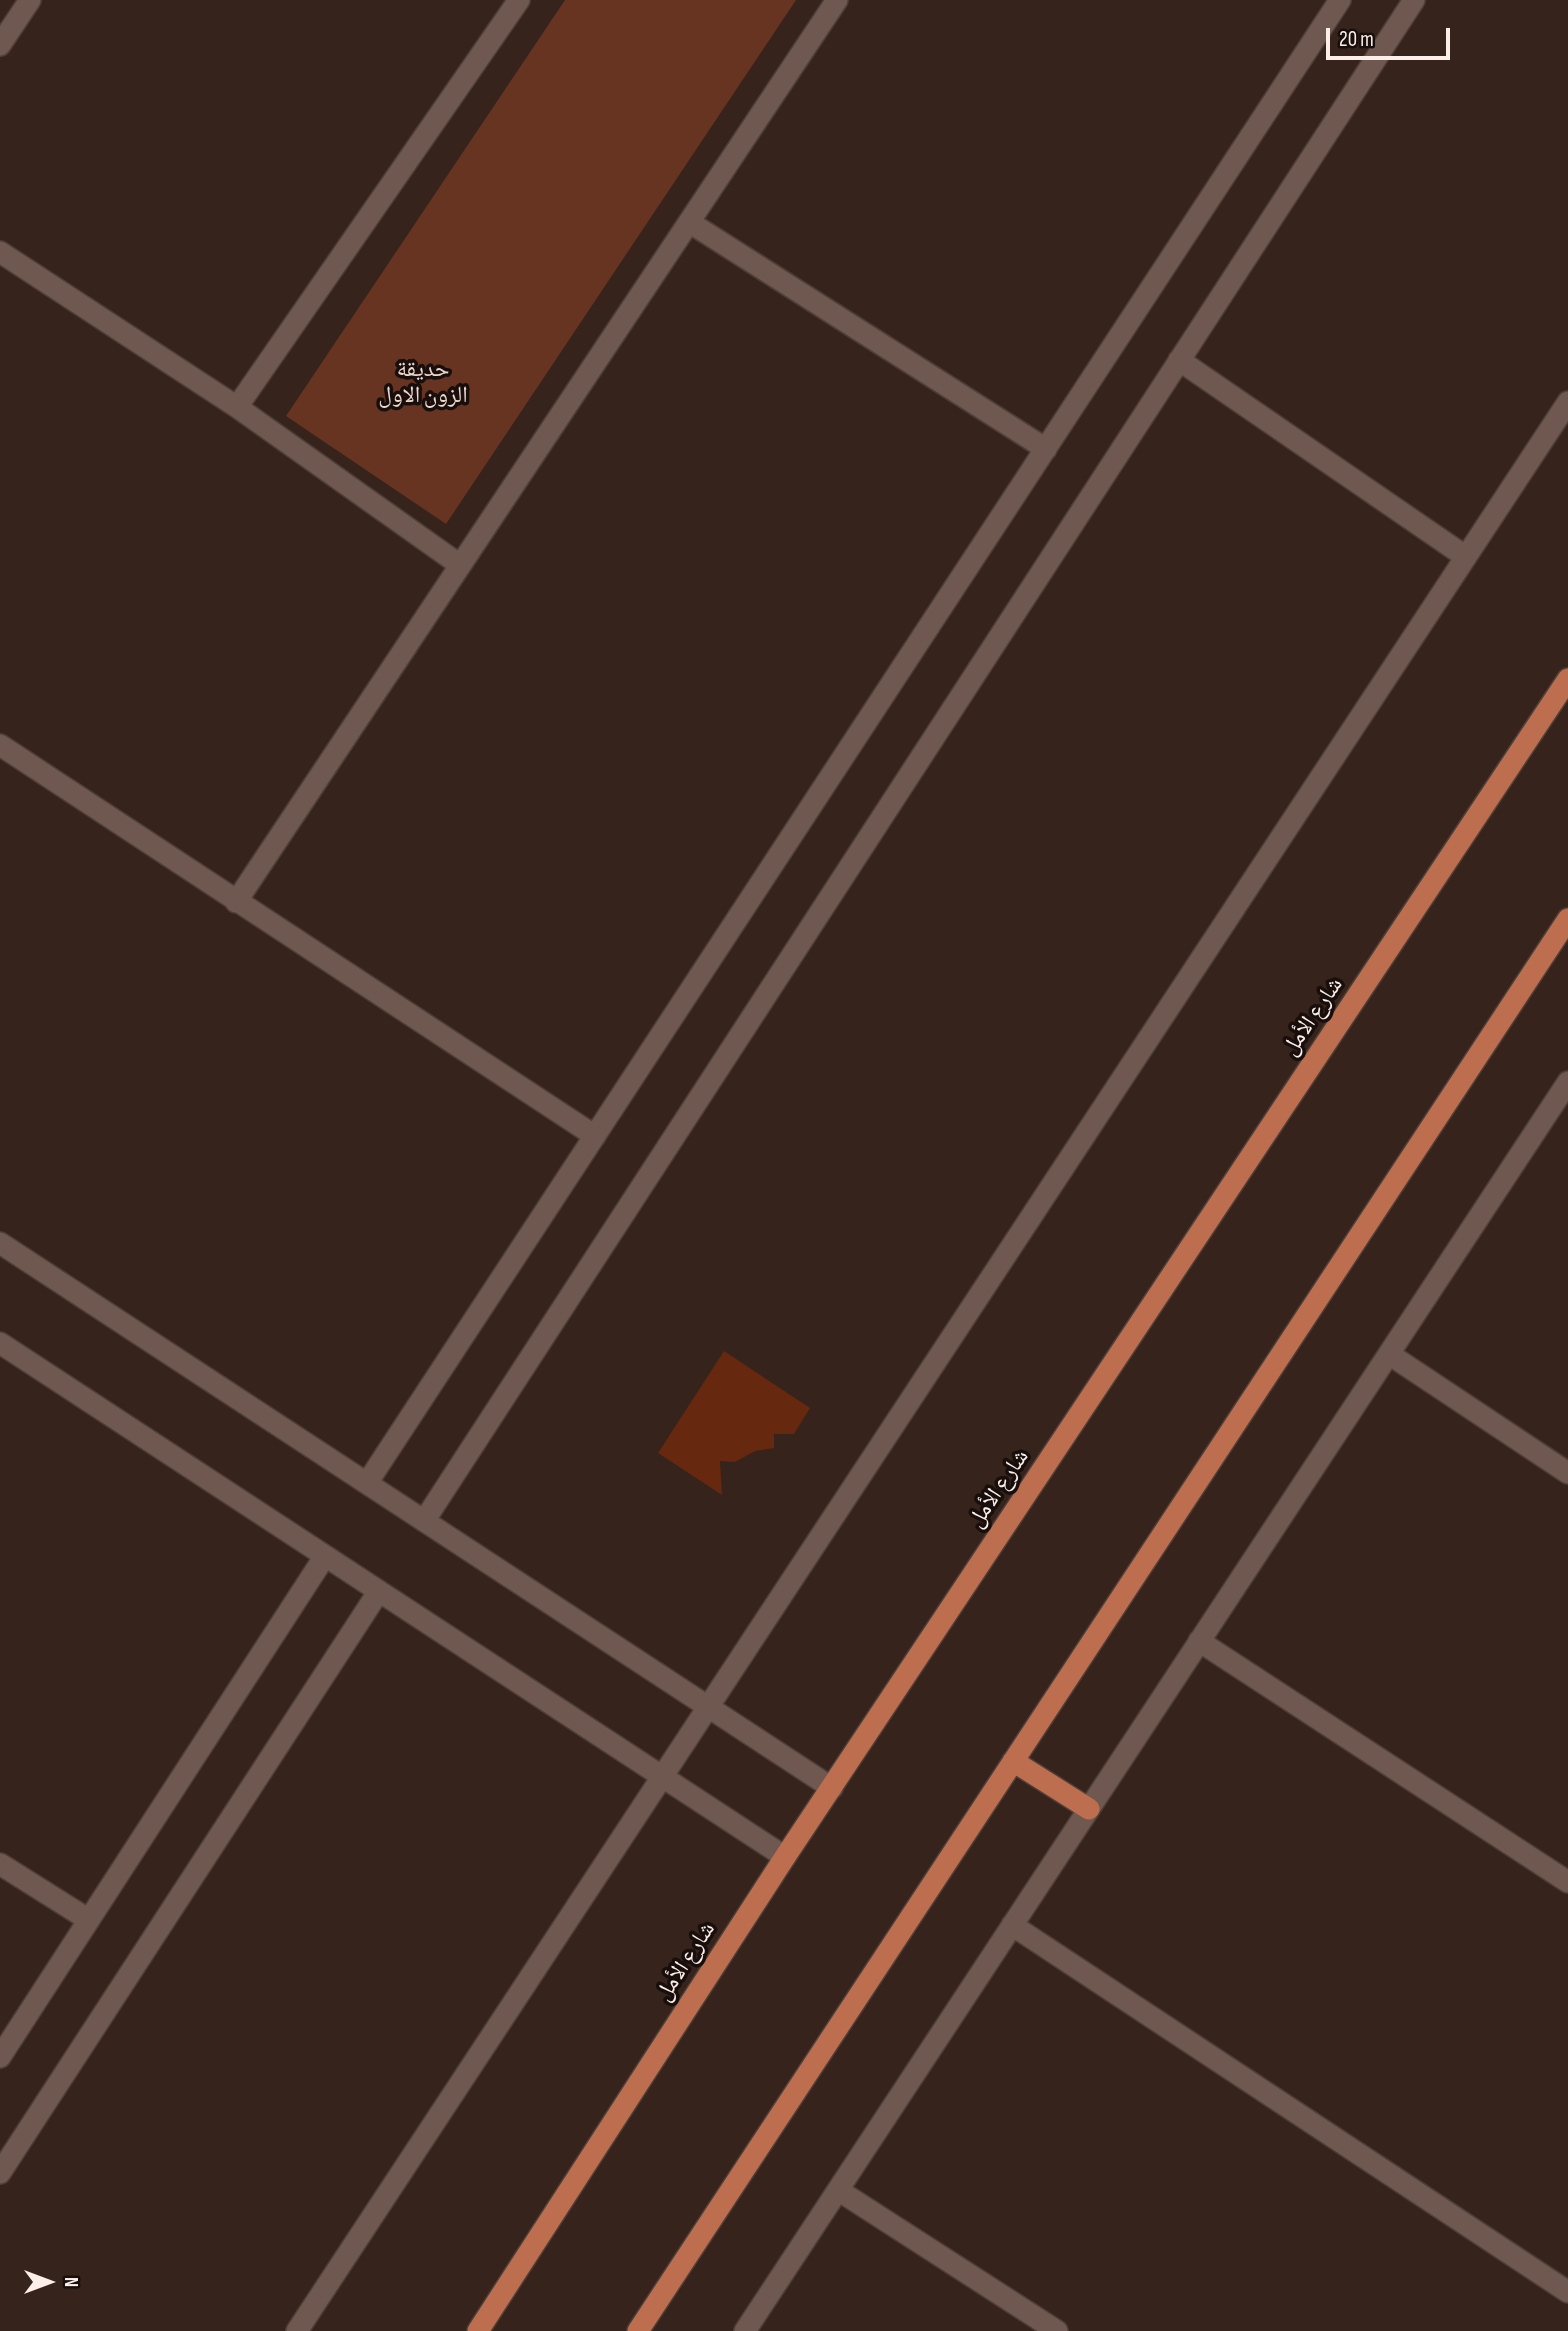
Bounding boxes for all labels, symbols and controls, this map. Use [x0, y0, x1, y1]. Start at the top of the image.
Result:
scale bar [1330, 14, 1454, 58]
text: 20 m [1339, 27, 1374, 52]
park label: حديقة الزون الاول [378, 356, 468, 410]
street label: شارع الأمل [1277, 972, 1349, 1062]
street label: شارع الأمل [963, 1444, 1035, 1534]
street label: شارع الأمل [650, 1917, 722, 2007]
north arrow [14, 2247, 84, 2317]
text: N [59, 2277, 82, 2287]

